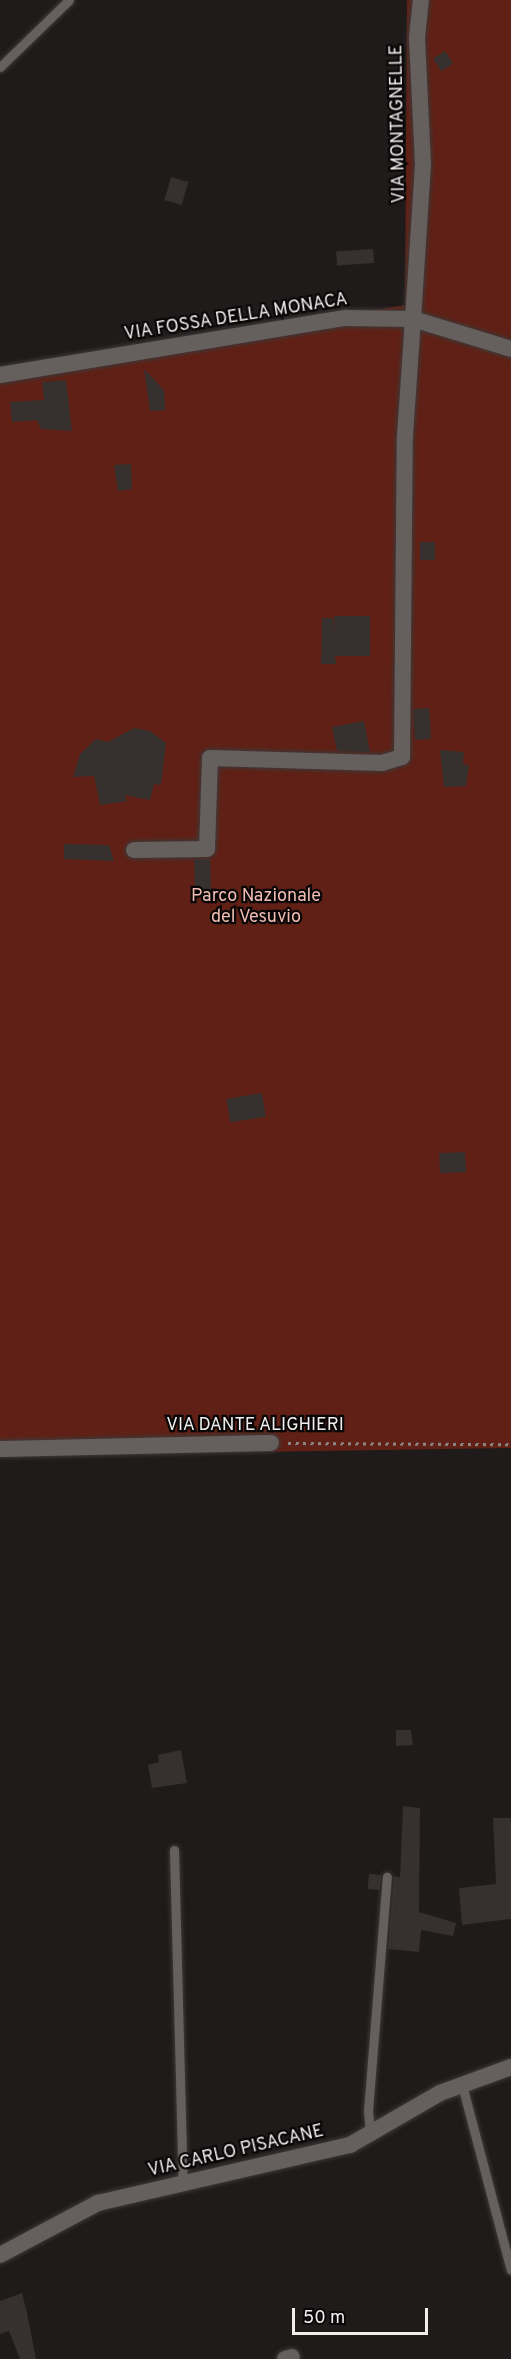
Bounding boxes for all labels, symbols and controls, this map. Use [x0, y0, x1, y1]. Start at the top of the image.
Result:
street label: VIA MONTAGNELLE [387, 44, 411, 204]
street label: VIA FOSSA DELLA MONACA [122, 289, 350, 347]
park label: Parco Nazionale del Vesuvio [191, 887, 321, 930]
street label: VIA DANTE ALIGHIERI [165, 1415, 345, 1437]
street label: VIA CARLO PISACANE [146, 2121, 326, 2183]
scale bar [295, 2296, 432, 2334]
text: 50 m [303, 2307, 345, 2330]

